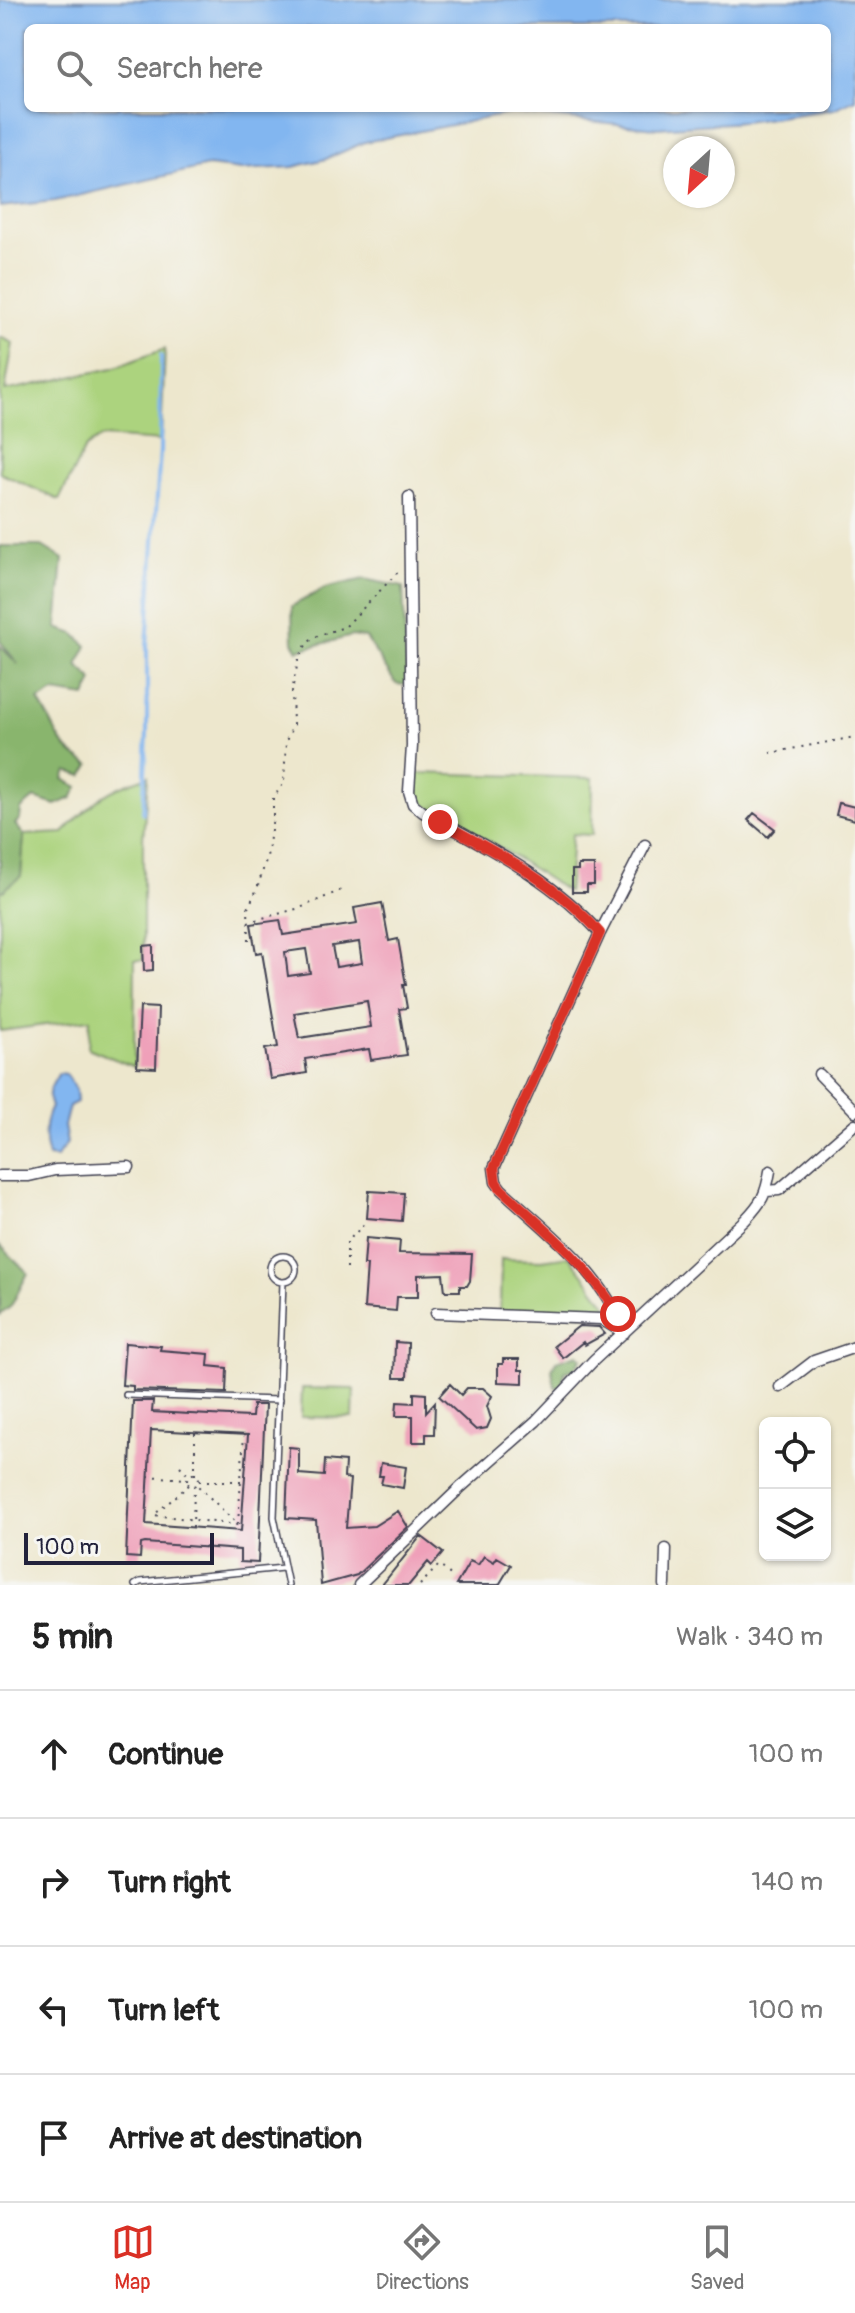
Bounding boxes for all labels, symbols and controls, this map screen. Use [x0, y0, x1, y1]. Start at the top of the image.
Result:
search box [24, 24, 831, 112]
icon: search [52, 46, 96, 90]
text: Search here [116, 50, 263, 87]
north arrow [663, 136, 735, 208]
route end [422, 804, 458, 840]
route start [600, 1296, 636, 1332]
map controls [759, 1417, 831, 1561]
button: locate [759, 1417, 831, 1489]
button: layers [759, 1489, 831, 1561]
scale bar [24, 1529, 214, 1565]
text: 100 m [36, 1533, 99, 1561]
text: 5 min [32, 1616, 113, 1659]
text: Walk · 340 m [676, 1621, 823, 1653]
icon: ahead [32, 1732, 76, 1776]
text: Continue [108, 1736, 223, 1773]
text: 100 m [749, 1738, 823, 1770]
icon: right [32, 1860, 76, 1904]
text: Turn right [108, 1864, 231, 1901]
text: 140 m [751, 1866, 823, 1898]
icon: left [32, 1988, 76, 2032]
text: Turn left [108, 1992, 219, 2029]
text: 100 m [749, 1994, 823, 2026]
icon: arrive [32, 2116, 76, 2160]
text: Arrive at destination [108, 2120, 362, 2157]
tab: Map [111, 2220, 155, 2296]
tab: Directions [376, 2220, 469, 2296]
tab: Saved [690, 2220, 744, 2296]

